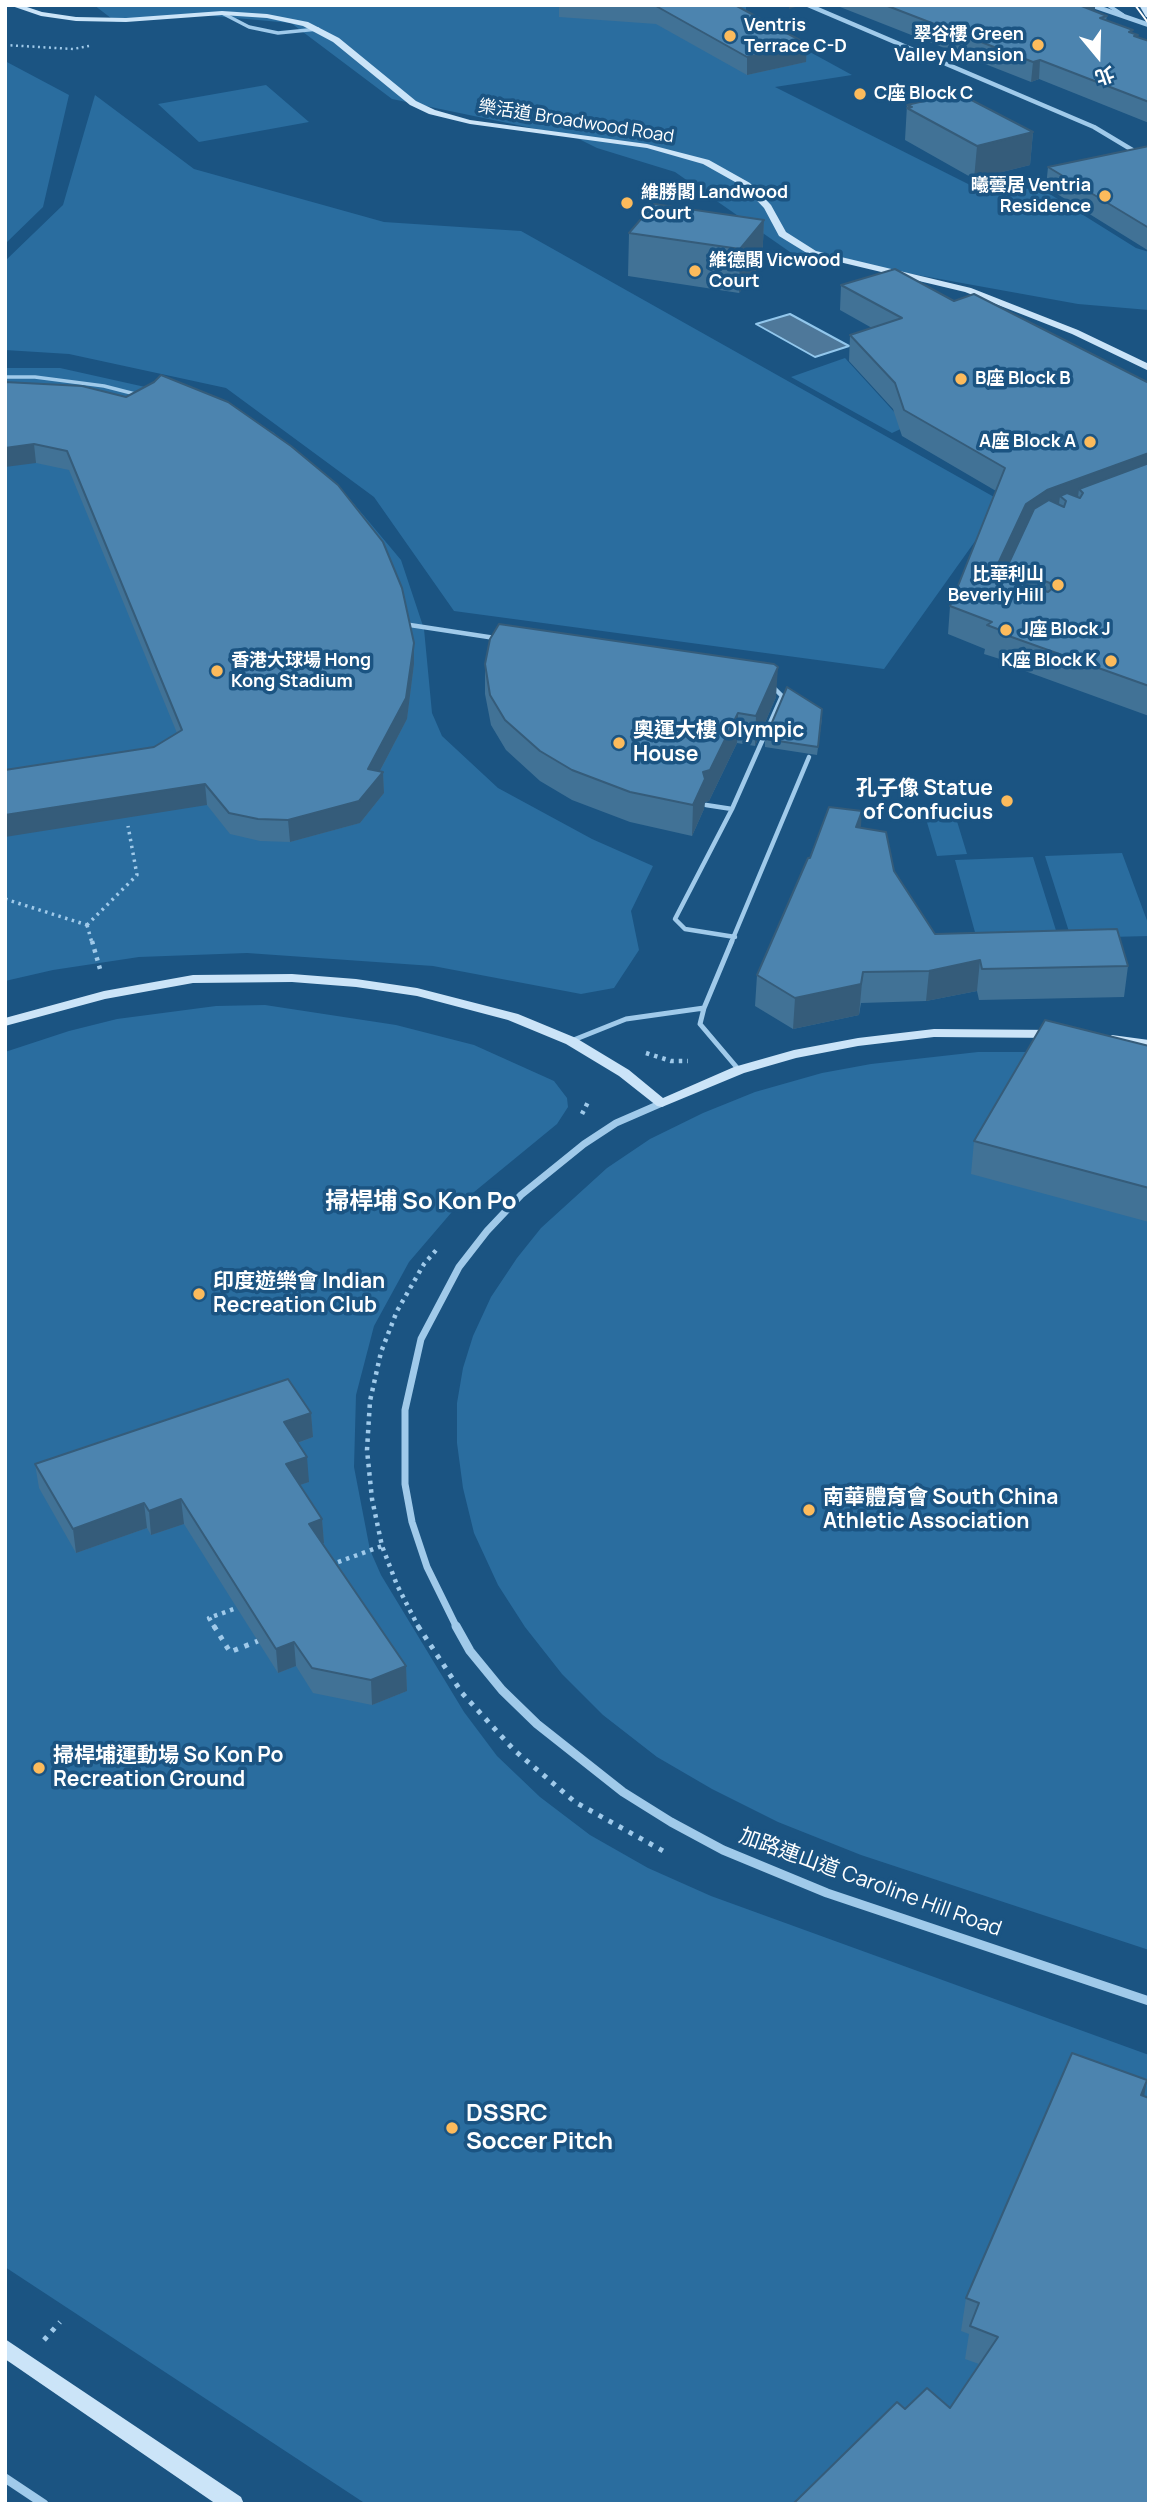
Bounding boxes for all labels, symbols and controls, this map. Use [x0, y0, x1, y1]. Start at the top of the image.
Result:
place label: Ventris Terrace C-D [744, 15, 847, 58]
north arrow [1063, 21, 1133, 91]
place label: 翠谷樓 Green Valley Mansion [894, 24, 1024, 66]
marker: Ventris Terrace C-D [722, 28, 738, 44]
marker: 翠谷樓 Green Valley Mansion [1030, 37, 1046, 53]
text: 北 [1092, 60, 1118, 91]
place label: C座 Block C [874, 83, 973, 105]
marker: C座 Block C [852, 86, 868, 102]
street label: 樂活道 Broadwood Road [477, 96, 675, 148]
place label: 曦蕓居 Ventria Residence [971, 175, 1091, 218]
place label: 維勝閣 Landwood Court [641, 182, 788, 224]
marker: 曦蕓居 Ventria Residence [1097, 188, 1113, 204]
marker: 維勝閣 Landwood Court [619, 195, 635, 211]
place label: 維德閣 Vicwood Court [709, 250, 841, 292]
marker: 維德閣 Vicwood Court [687, 263, 703, 279]
place label: B座 Block B [975, 368, 1070, 390]
marker: B座 Block B [953, 371, 969, 387]
place label: A座 Block A [979, 431, 1076, 453]
marker: A座 Block A [1082, 434, 1098, 450]
place label: 比華利山 Beverly Hill [948, 564, 1044, 606]
marker: 比華利山 Beverly Hill [1050, 577, 1066, 593]
place label: J座 Block J [1020, 619, 1111, 641]
marker: J座 Block J [998, 622, 1014, 638]
place label: 香港大球場 Hong Kong Stadium [231, 650, 371, 692]
place label: K座 Block K [1001, 650, 1097, 672]
marker: K座 Block K [1103, 653, 1119, 669]
marker: 香港大球場 Hong Kong Stadium [209, 663, 225, 679]
place label: 奧運大樓 Olympic House [633, 718, 804, 768]
marker: 奧運大樓 Olympic House [611, 735, 627, 751]
place label: 孔子像 Statue of Confucius [856, 776, 993, 826]
marker: 孔子像 Statue of Confucius [999, 793, 1015, 809]
district label: 掃桿埔 So Kon Po [325, 1188, 517, 1216]
place label: 印度遊樂會 Indian Recreation Club [213, 1269, 385, 1319]
marker: 印度遊樂會 Indian Recreation Club [191, 1286, 207, 1302]
place label: 南華體育會 South China Athletic Association [823, 1485, 1058, 1535]
marker: 南華體育會 South China Athletic Association [801, 1502, 817, 1518]
place label: 掃桿埔運動場 So Kon Po Recreation Ground [53, 1743, 283, 1793]
marker: 掃桿埔運動場 So Kon Po Recreation Ground [31, 1760, 47, 1776]
street label: 加路連山道 Caroline Hill Road [735, 1824, 1005, 1942]
place label: DSSRC Soccer Pitch [466, 2100, 613, 2156]
marker: DSSRC Soccer Pitch [444, 2120, 460, 2136]

